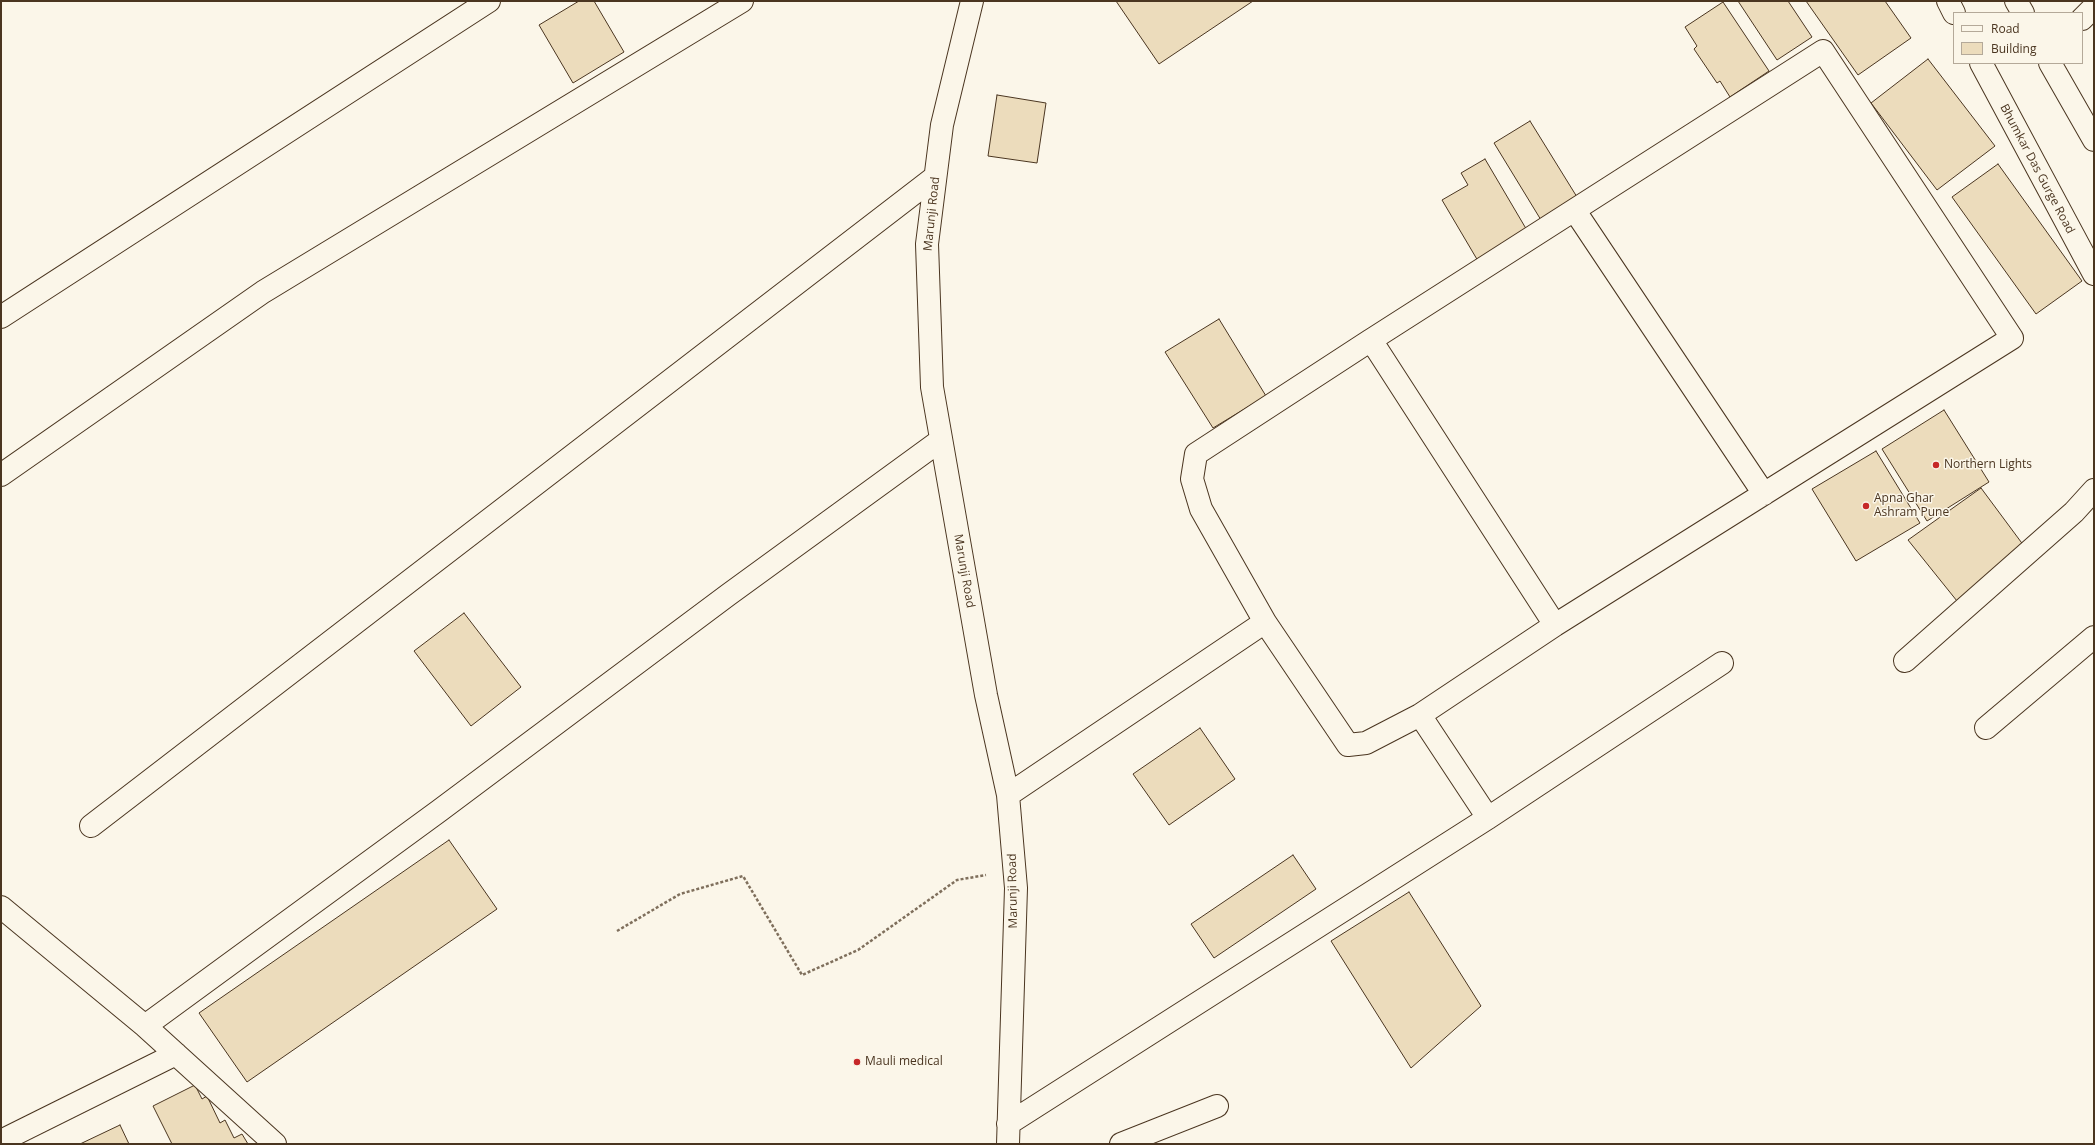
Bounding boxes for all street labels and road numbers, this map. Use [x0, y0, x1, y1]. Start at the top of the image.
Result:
street label: Bhumkar Das Gurge Road [1997, 102, 2077, 236]
street label: Marunji Road [921, 176, 943, 252]
street label: Marunji Road [950, 533, 978, 609]
street label: Marunji Road [1005, 853, 1021, 929]

